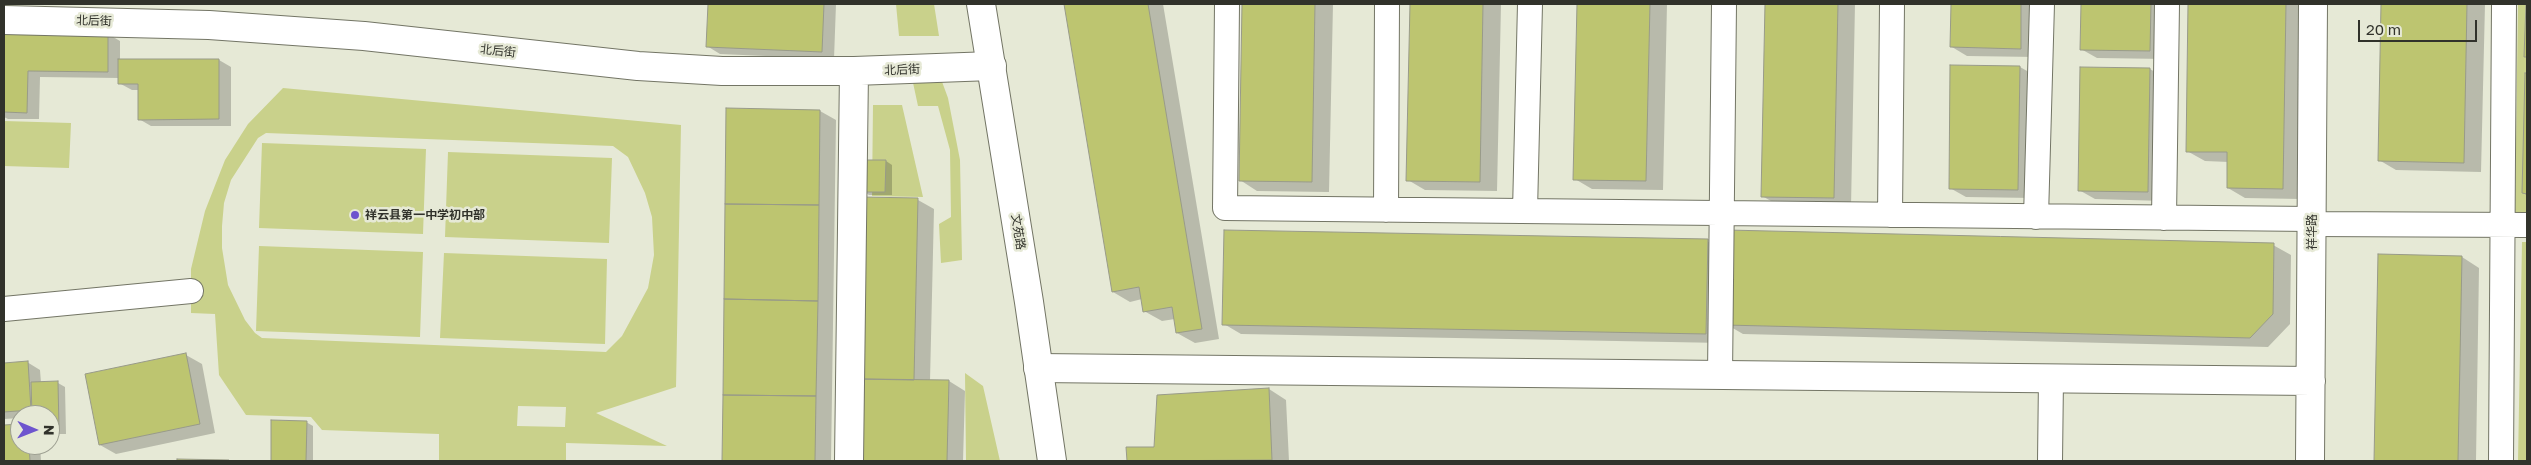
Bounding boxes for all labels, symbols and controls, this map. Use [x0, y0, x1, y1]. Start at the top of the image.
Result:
scale bar [2361, 10, 2480, 42]
street label: 北后街 [76, 13, 112, 29]
text: 20 m [2366, 20, 2401, 38]
street label: 北后街 [479, 42, 517, 60]
street label: 北后街 [884, 62, 920, 78]
place label: 祥云县第一中学初中部 [365, 208, 485, 222]
marker: 祥云县第一中学初中部 [349, 209, 361, 221]
street label: 文苑路 [1008, 213, 1028, 251]
street label: 祥华路 [2305, 214, 2319, 250]
north arrow [10, 405, 60, 455]
text: N [41, 425, 58, 436]

